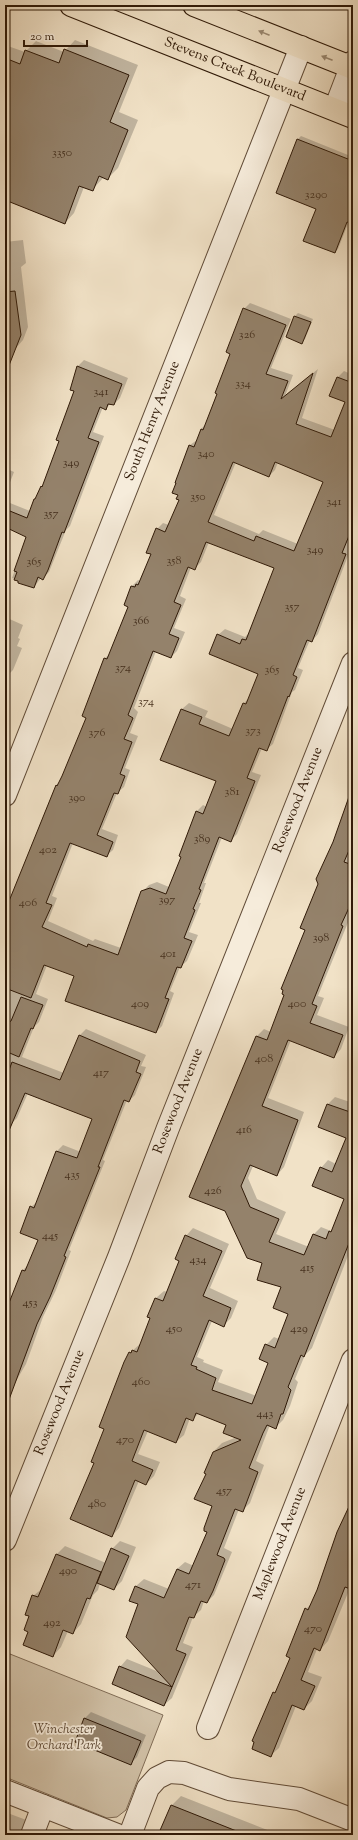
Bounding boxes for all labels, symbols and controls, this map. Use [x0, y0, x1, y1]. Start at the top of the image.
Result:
scale bar [24, 22, 87, 48]
text: 20 m [30, 28, 55, 46]
one-way arrow [259, 30, 270, 36]
street label: Stevens Creek Boulevard [161, 33, 309, 107]
one-way arrow [320, 54, 332, 60]
house number: 3350 [52, 144, 72, 162]
house number: 3290 [305, 186, 327, 204]
house number: 326 [239, 326, 255, 344]
street label: South Henry Avenue [120, 358, 186, 484]
house number: 334 [235, 375, 251, 393]
house number: 341 [94, 383, 108, 401]
house number: 340 [197, 445, 215, 463]
house number: 349 [63, 454, 79, 472]
house number: 350 [190, 488, 206, 506]
house number: 341 [327, 493, 341, 511]
house number: 357 [44, 505, 58, 523]
house number: 349 [307, 541, 323, 559]
house number: 358 [167, 552, 181, 570]
house number: 365 [27, 553, 41, 571]
house number: 357 [285, 598, 299, 616]
house number: 366 [133, 612, 149, 630]
house number: 374 [115, 659, 131, 677]
house number: 365 [265, 661, 279, 679]
house number: 374 [138, 693, 154, 711]
house number: 373 [245, 722, 261, 740]
house number: 376 [89, 724, 105, 742]
street label: Rosewood Avenue [268, 744, 329, 856]
house number: 381 [225, 783, 239, 801]
house number: 390 [69, 789, 85, 807]
house number: 389 [194, 830, 211, 848]
house number: 402 [39, 841, 57, 859]
house number: 397 [159, 891, 175, 909]
house number: 406 [19, 894, 37, 912]
house number: 398 [313, 929, 329, 947]
house number: 401 [160, 945, 176, 963]
house number: 409 [131, 995, 149, 1013]
house number: 400 [288, 995, 306, 1013]
street label: Rosewood Avenue [149, 1045, 209, 1157]
house number: 408 [255, 1050, 273, 1068]
house number: 417 [93, 1064, 109, 1082]
house number: 416 [236, 1121, 252, 1139]
house number: 435 [64, 1166, 80, 1184]
house number: 426 [204, 1182, 222, 1200]
house number: 445 [42, 1227, 58, 1245]
house number: 434 [190, 1251, 206, 1269]
house number: 415 [300, 1259, 314, 1277]
house number: 453 [22, 1294, 38, 1312]
house number: 450 [166, 1320, 182, 1338]
house number: 429 [290, 1320, 308, 1338]
street label: Rosewood Avenue [30, 1347, 91, 1459]
house number: 460 [132, 1373, 150, 1391]
house number: 443 [257, 1405, 274, 1423]
house number: 470 [116, 1431, 134, 1449]
house number: 457 [216, 1482, 232, 1500]
street label: Maplewood Avenue [249, 1484, 312, 1603]
house number: 480 [88, 1495, 106, 1513]
house number: 490 [59, 1562, 77, 1580]
house number: 471 [185, 1576, 201, 1594]
house number: 492 [43, 1614, 61, 1632]
house number: 470 [304, 1620, 322, 1638]
park label: Winchester Orchard Park [27, 1720, 102, 1756]

